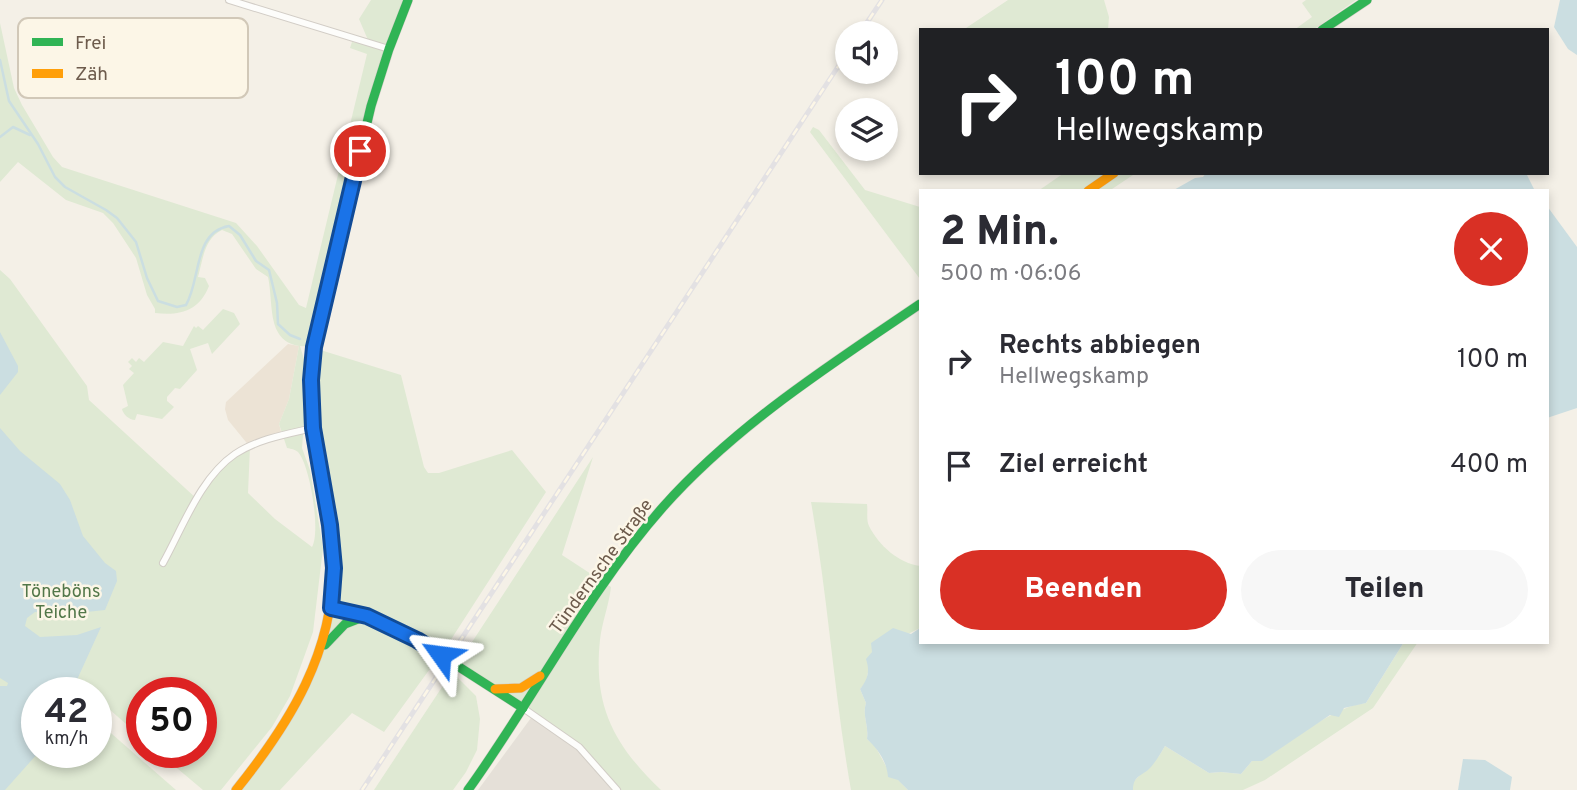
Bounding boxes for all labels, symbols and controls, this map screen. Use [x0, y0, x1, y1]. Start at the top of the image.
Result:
legend [18, 18, 248, 98]
map controls [835, 21, 898, 161]
button: sound [835, 21, 898, 84]
text: Frei [75, 32, 106, 56]
text: 100 m [1055, 51, 1194, 113]
icon: right [940, 56, 1031, 147]
text: Zäh [75, 63, 108, 87]
button: layers [835, 98, 898, 161]
text: Hellwegskamp [1055, 112, 1264, 152]
pin [330, 121, 390, 181]
icon: arrive [341, 132, 379, 170]
text: 2 Min. [940, 207, 1059, 260]
button: close [1454, 212, 1528, 286]
text: 500 m · 06:06 [940, 260, 1081, 289]
text: Rechts abbiegen [999, 330, 1201, 363]
icon: right [940, 342, 978, 380]
text: 100 m [1457, 344, 1528, 377]
text: Hellwegskamp [999, 363, 1149, 392]
icon: arrive [940, 447, 978, 485]
text: Ziel erreicht [999, 449, 1148, 482]
text: 400 m [1451, 449, 1528, 482]
street label: Tündernsche Straße [545, 495, 659, 639]
button: Beenden [940, 550, 1227, 630]
button: Teilen [1241, 550, 1528, 630]
park label: Töneböns Teiche [22, 581, 100, 625]
position arrow [404, 618, 478, 692]
speed limit sign: 50 [126, 677, 217, 768]
text: 42 [45, 691, 88, 735]
text: km/h [45, 728, 88, 751]

